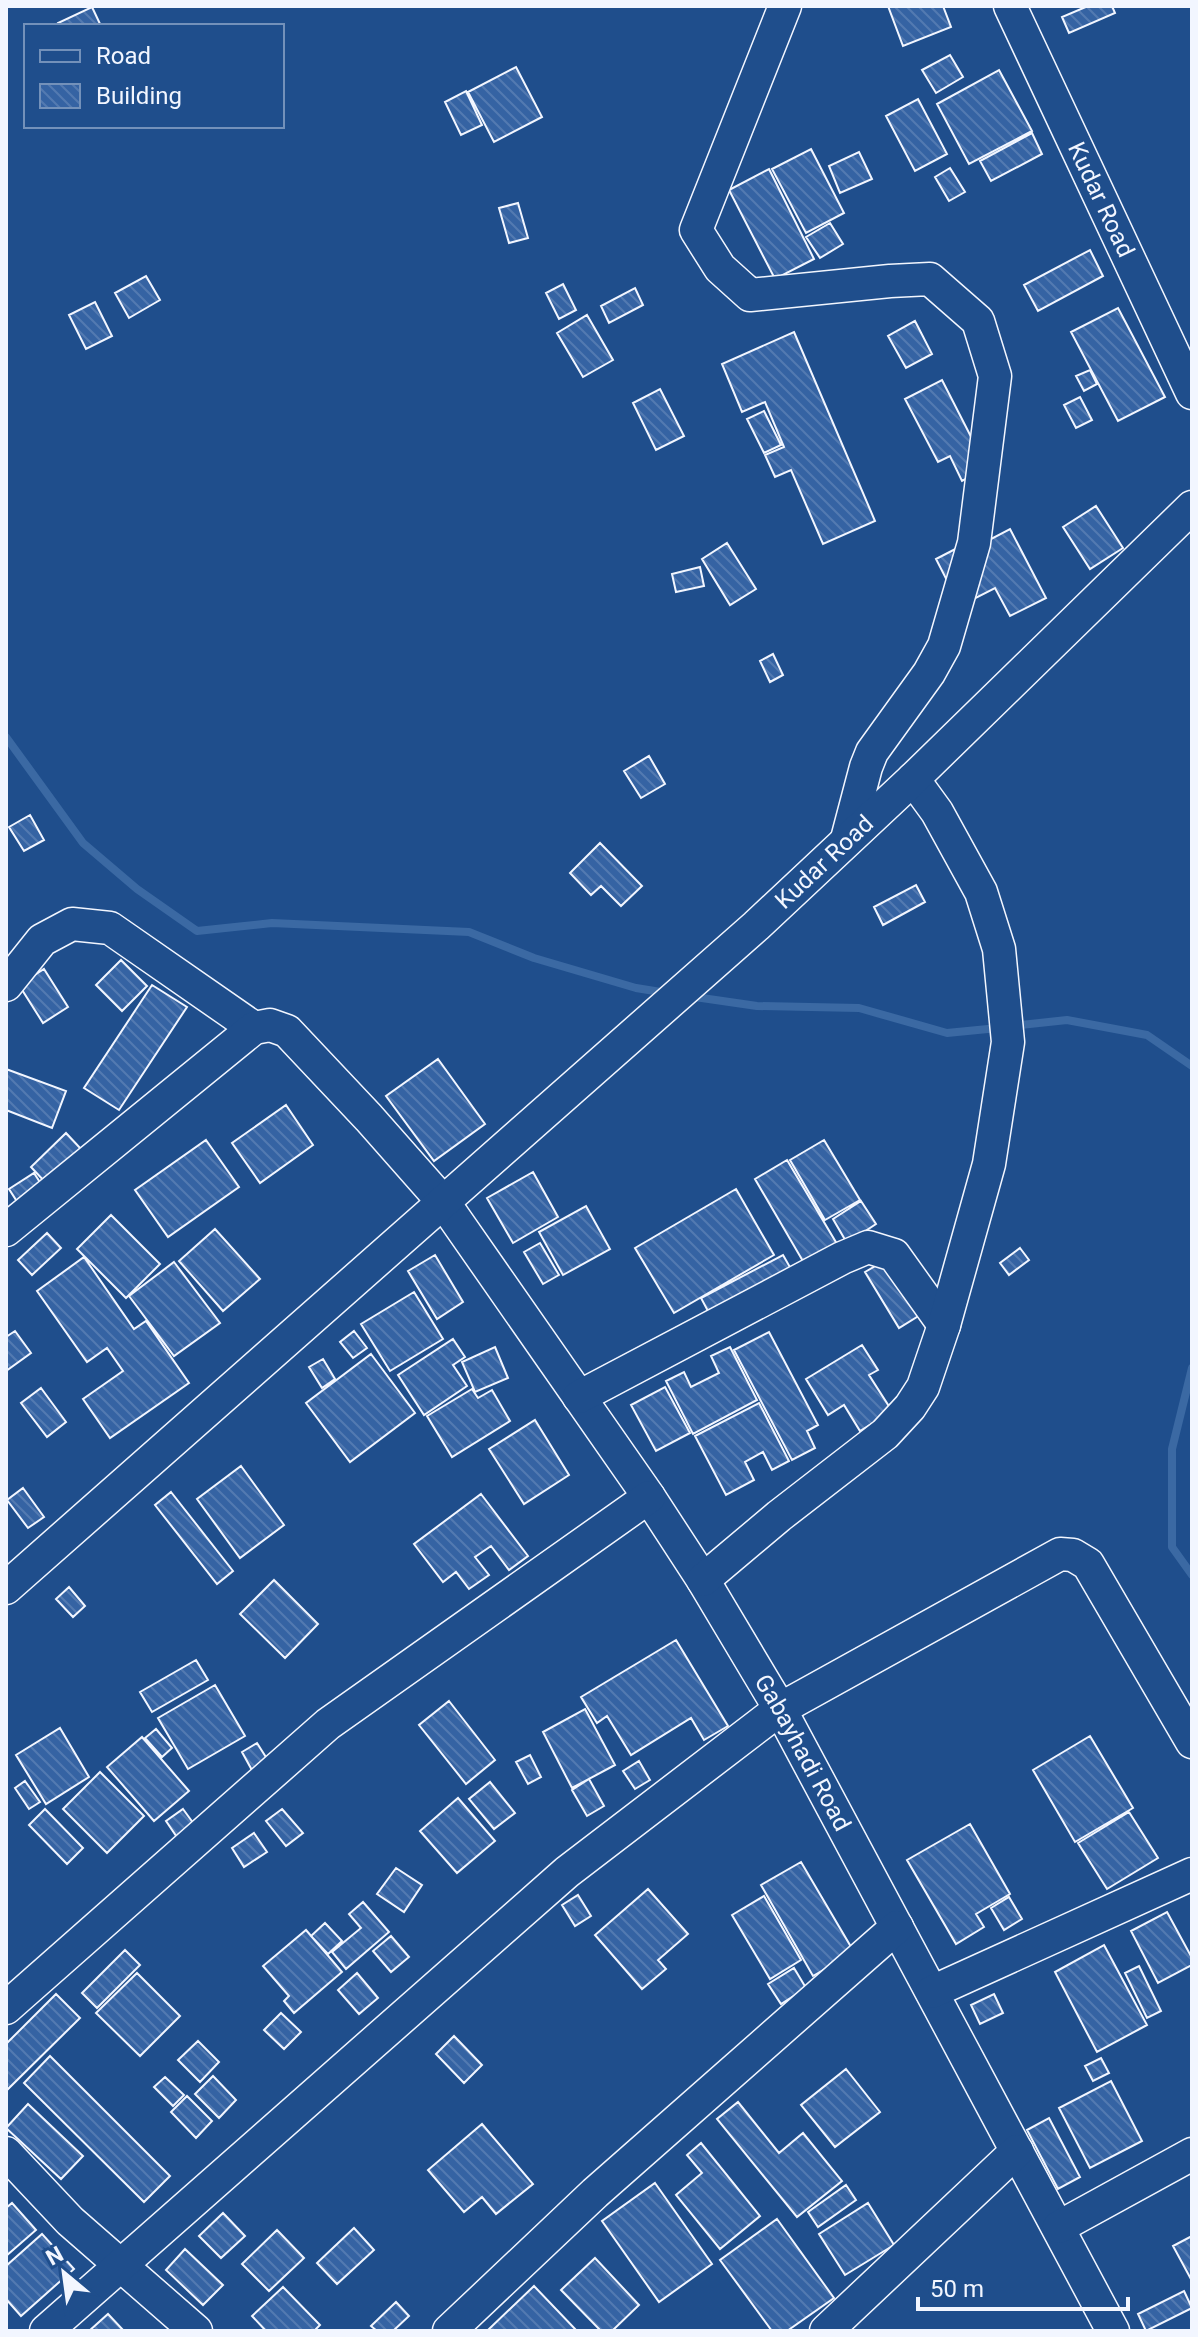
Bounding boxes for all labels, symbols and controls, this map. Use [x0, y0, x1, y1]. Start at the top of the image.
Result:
legend [24, 24, 284, 128]
text: Road [96, 42, 151, 70]
text: Building [96, 82, 182, 110]
street label: Kudar Road [1062, 138, 1140, 262]
street label: Kudar Road [770, 809, 879, 915]
street label: Gabayhadi Road [749, 1669, 857, 1836]
north arrow [24, 2233, 104, 2313]
text: N [42, 2241, 67, 2271]
scale bar [918, 2261, 1128, 2311]
text: 50 m [930, 2275, 984, 2303]

